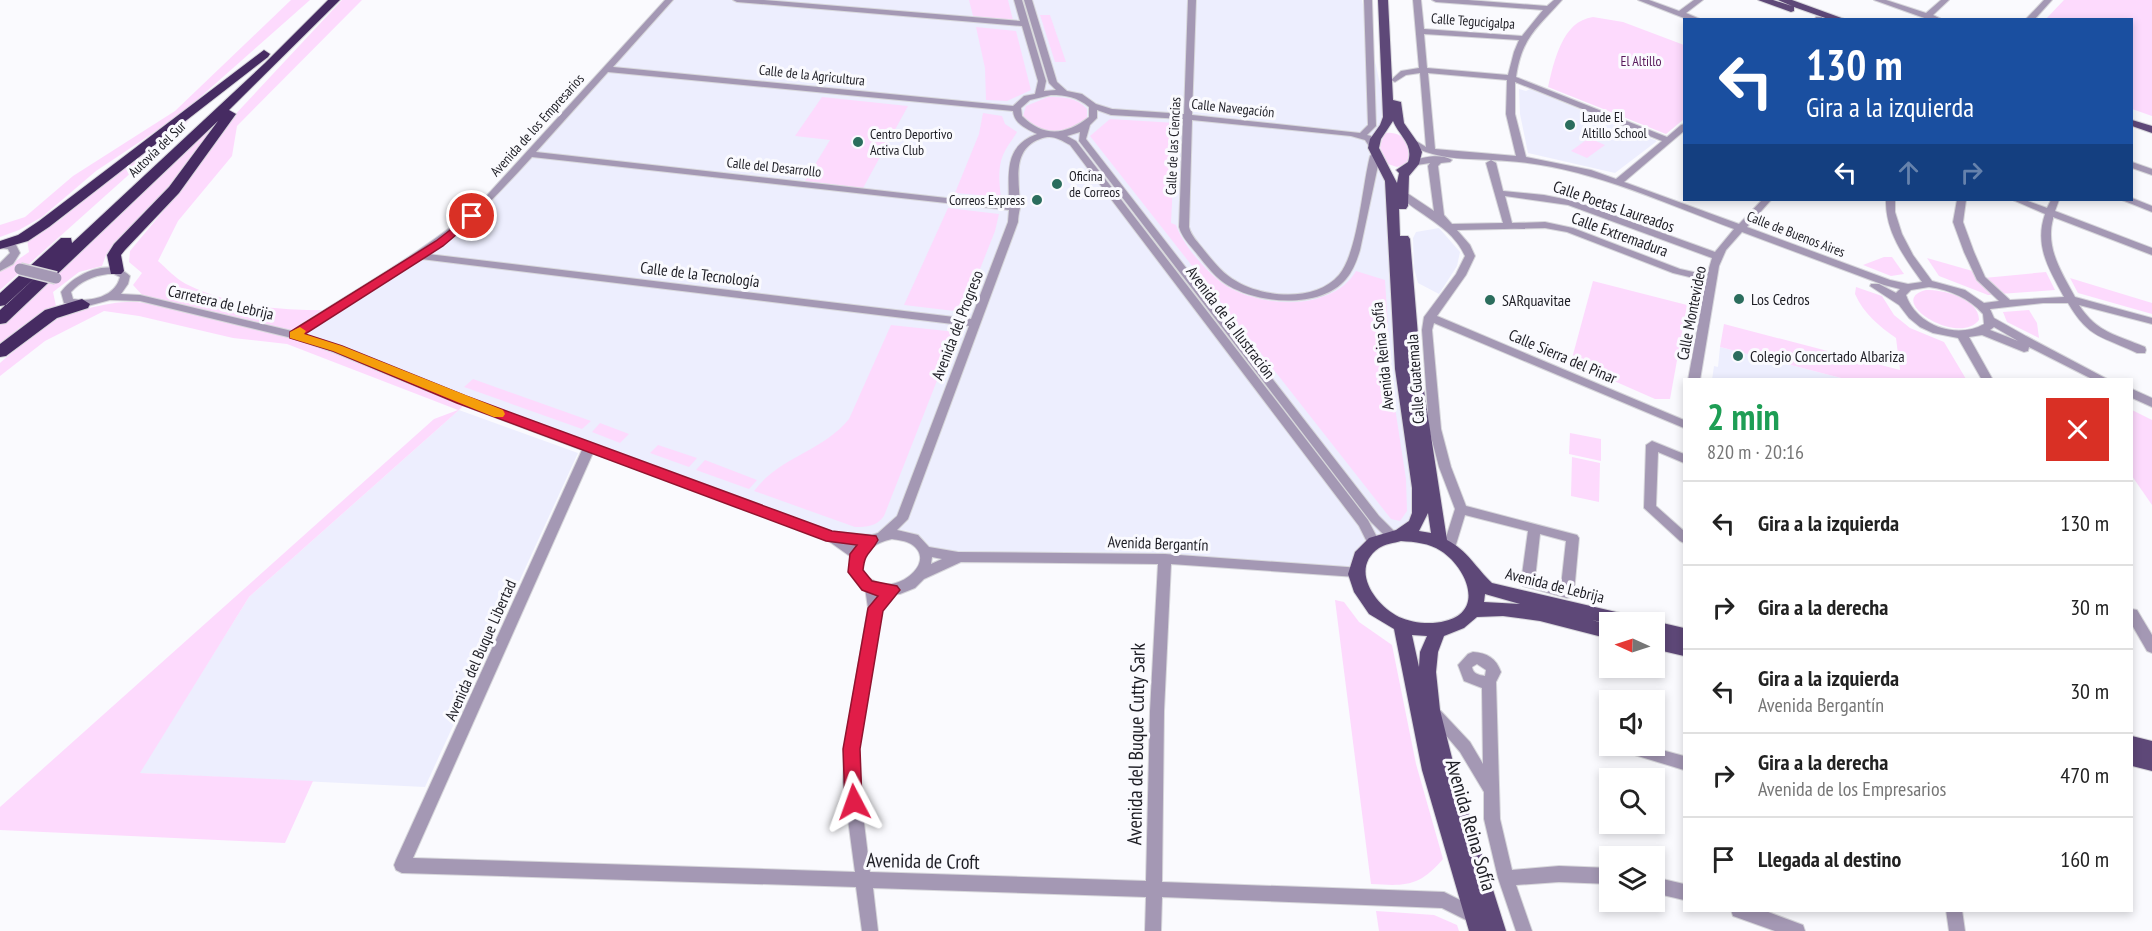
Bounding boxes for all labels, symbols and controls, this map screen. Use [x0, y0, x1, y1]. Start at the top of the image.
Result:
street label: Calle Tegucigalpa [1430, 9, 1516, 33]
text: 130 m [1806, 37, 1903, 92]
icon: left [1707, 42, 1785, 120]
park label: El Altillo [1620, 52, 1662, 70]
street label: Calle de la Agricultura [758, 60, 866, 90]
street label: Avenida de los Empresarios [486, 70, 588, 180]
text: Gira a la izquierda [1806, 90, 1974, 124]
street label: Calle Navegación [1191, 95, 1275, 121]
street label: Calle de las Ciencias [1161, 96, 1185, 196]
place label: Laude El Altillo School [1582, 108, 1648, 142]
street label: Autovía del Sur [124, 117, 190, 181]
marker: Laude El Altillo School [1563, 118, 1577, 132]
place label: Centro Deportivo Activa Club [870, 125, 952, 159]
marker: Centro Deportivo Activa Club [851, 135, 865, 149]
street label: Calle del Desarrollo [726, 153, 822, 181]
icon: left [1829, 156, 1862, 189]
icon: ahead [1892, 156, 1925, 189]
icon: right [1955, 156, 1988, 189]
place label: Oficina de Correos [1069, 167, 1120, 201]
street label: Calle Poetas Laureados [1551, 176, 1677, 236]
marker: Oficina de Correos [1050, 177, 1064, 191]
pin [446, 190, 497, 241]
place label: Correos Express [949, 191, 1025, 209]
marker: Correos Express [1030, 193, 1044, 207]
icon: arrive [455, 199, 488, 232]
street label: Calle Extremadura [1569, 207, 1671, 261]
street label: Calle de Buenos Aires [1744, 207, 1848, 261]
street label: Calle de la Tecnología [639, 257, 761, 291]
street label: Avenida de la Ilustración [1182, 262, 1280, 382]
street label: Calle Montevideo [1672, 264, 1710, 362]
street label: Avenida del Progreso [927, 267, 987, 383]
street label: Carretera de Lebrija [166, 280, 276, 324]
place label: Los Cedros [1751, 289, 1810, 309]
place label: SARquavitae [1502, 290, 1571, 310]
marker: Los Cedros [1732, 292, 1746, 306]
marker: SARquavitae [1483, 293, 1497, 307]
street label: Avenida Reina Sofía [1366, 301, 1398, 411]
street label: Calle Sierra del Pinar [1506, 324, 1621, 388]
street label: Calle Guatemala [1402, 333, 1428, 425]
place label: Colegio Concertado Albariza [1750, 346, 1905, 366]
marker: Colegio Concertado Albariza [1731, 349, 1745, 363]
text: 2 min [1707, 393, 1780, 440]
button: close [2046, 398, 2109, 461]
text: 820 m · 20:16 [1707, 439, 1804, 465]
icon: left [1707, 507, 1740, 540]
text: Gira a la izquierda [1758, 509, 1899, 537]
text: 130 m [2060, 509, 2109, 537]
street label: Avenida Bergantín [1107, 531, 1209, 555]
street label: Avenida de Lebrija [1503, 563, 1607, 607]
street label: Avenida del Buque Libertad [440, 576, 520, 724]
icon: right [1707, 591, 1740, 624]
text: Gira a la derecha [1758, 593, 1888, 621]
text: 30 m [2070, 593, 2109, 621]
north arrow [1599, 612, 1665, 678]
map controls [1599, 612, 1665, 912]
street label: Avenida del Buque Cutty Sark [1121, 643, 1151, 845]
text: Gira a la izquierda [1758, 664, 1899, 692]
icon: left [1707, 675, 1740, 708]
text: 30 m [2070, 677, 2109, 705]
button: sound [1599, 690, 1665, 756]
text: Avenida Bergantín [1758, 692, 1884, 718]
text: Gira a la derecha [1758, 748, 1888, 776]
street label: Avenida Reina Sofía [1440, 756, 1502, 894]
icon: right [1707, 759, 1740, 792]
text: 470 m [2060, 761, 2109, 789]
button: search [1599, 768, 1665, 834]
position arrow [822, 770, 886, 834]
text: Avenida de los Empresarios [1758, 776, 1946, 802]
icon: arrive [1707, 843, 1740, 876]
text: Llegada al destino [1758, 845, 1901, 873]
text: 160 m [2060, 845, 2109, 873]
button: layers [1599, 846, 1665, 912]
street label: Avenida de Croft [866, 847, 980, 875]

